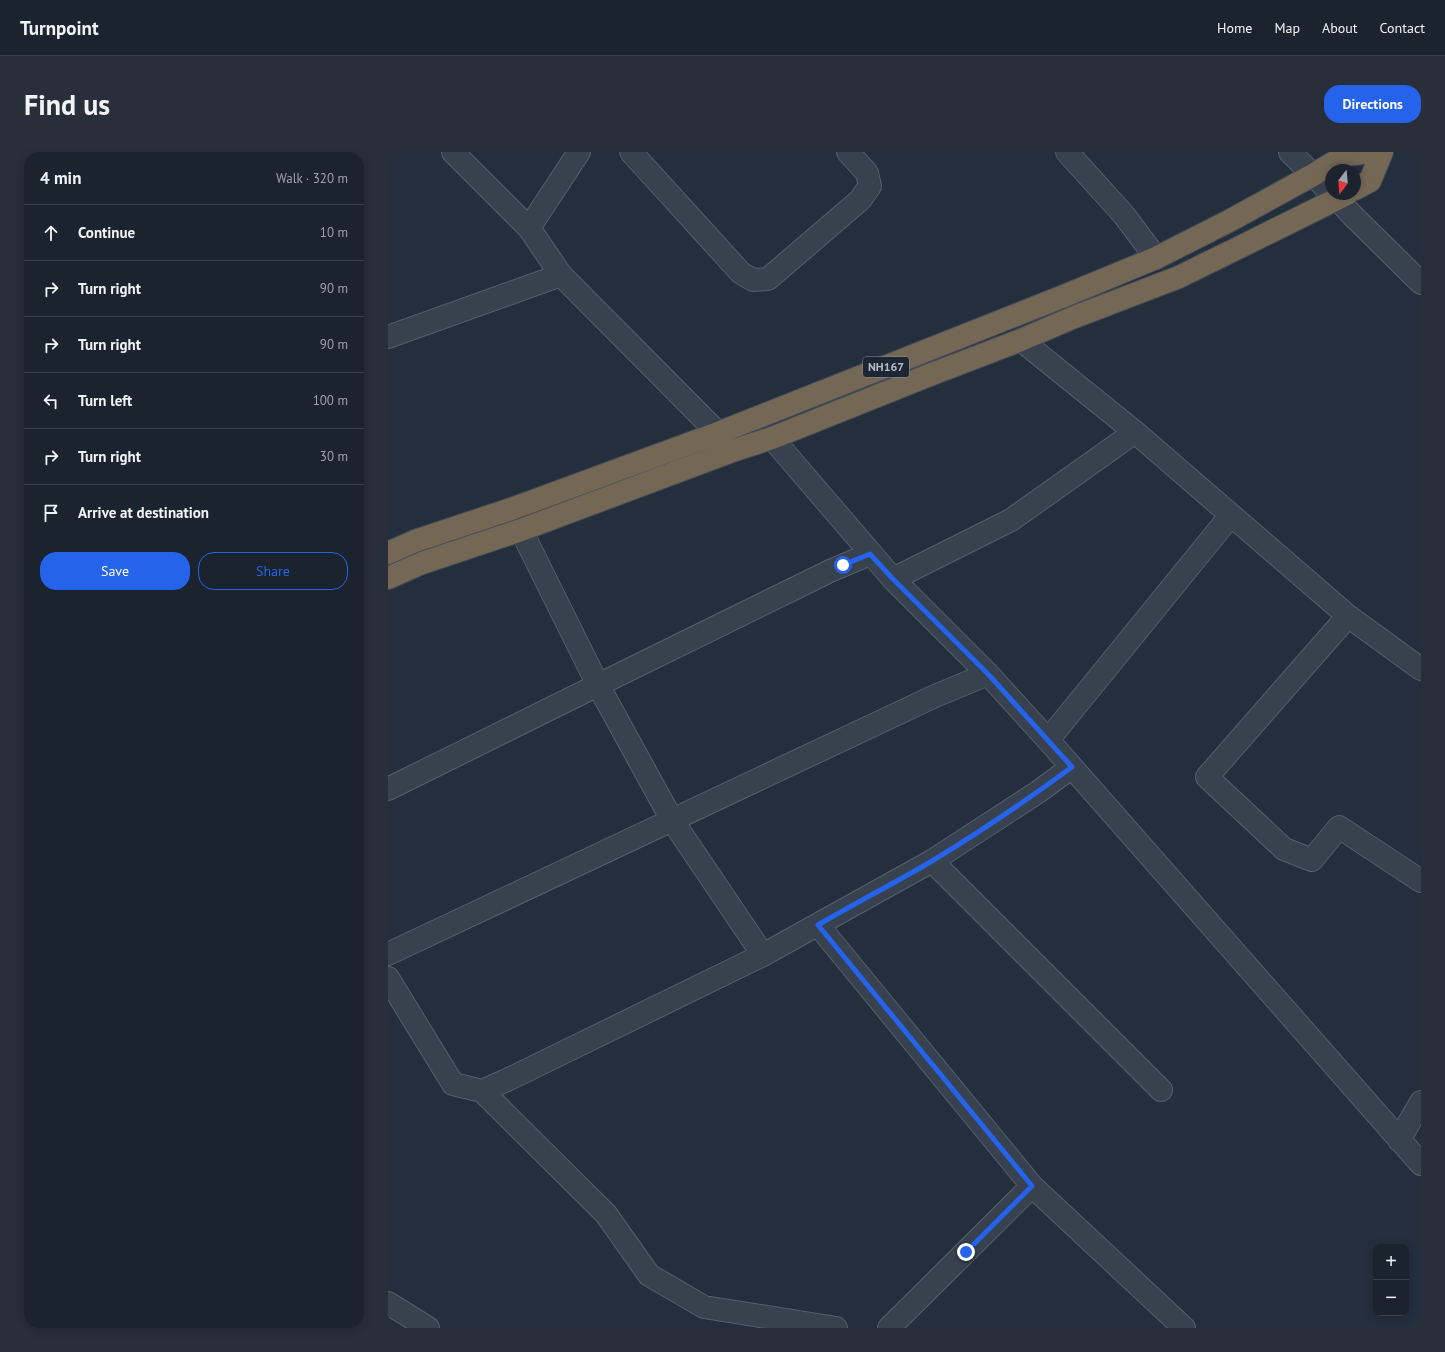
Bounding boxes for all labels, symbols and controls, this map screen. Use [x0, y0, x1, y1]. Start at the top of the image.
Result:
text: Turnpoint [20, 16, 99, 40]
text: Home [1217, 19, 1252, 37]
text: Map [1274, 19, 1300, 37]
text: About [1322, 19, 1358, 37]
text: Contact [1380, 19, 1425, 37]
button: Directions [1324, 85, 1421, 123]
text: Find us [24, 86, 110, 123]
north arrow [1325, 164, 1361, 200]
text: 4 min [40, 167, 81, 189]
text: Walk · 320 m [276, 170, 348, 187]
icon: ahead [40, 222, 62, 244]
text: Continue [78, 223, 135, 242]
text: 10 m [320, 224, 348, 241]
icon: right [40, 278, 62, 300]
text: Turn right [78, 279, 141, 298]
text: 90 m [320, 280, 348, 297]
icon: right [40, 334, 62, 356]
text: Turn right [78, 335, 141, 354]
text: 90 m [320, 336, 348, 353]
road number: NH167 [863, 357, 909, 377]
icon: left [40, 390, 62, 412]
text: Turn left [78, 391, 132, 410]
text: 100 m [313, 392, 348, 409]
icon: right [40, 446, 62, 468]
text: Turn right [78, 447, 141, 466]
text: 30 m [320, 448, 348, 465]
icon: arrive [40, 502, 62, 524]
text: Arrive at destination [78, 503, 209, 522]
button: Save [40, 552, 190, 590]
button: Share [198, 552, 348, 590]
route start [834, 556, 852, 574]
route end [957, 1243, 975, 1261]
map controls [1373, 1244, 1409, 1316]
button: + [1373, 1244, 1409, 1280]
button: − [1373, 1280, 1409, 1316]

